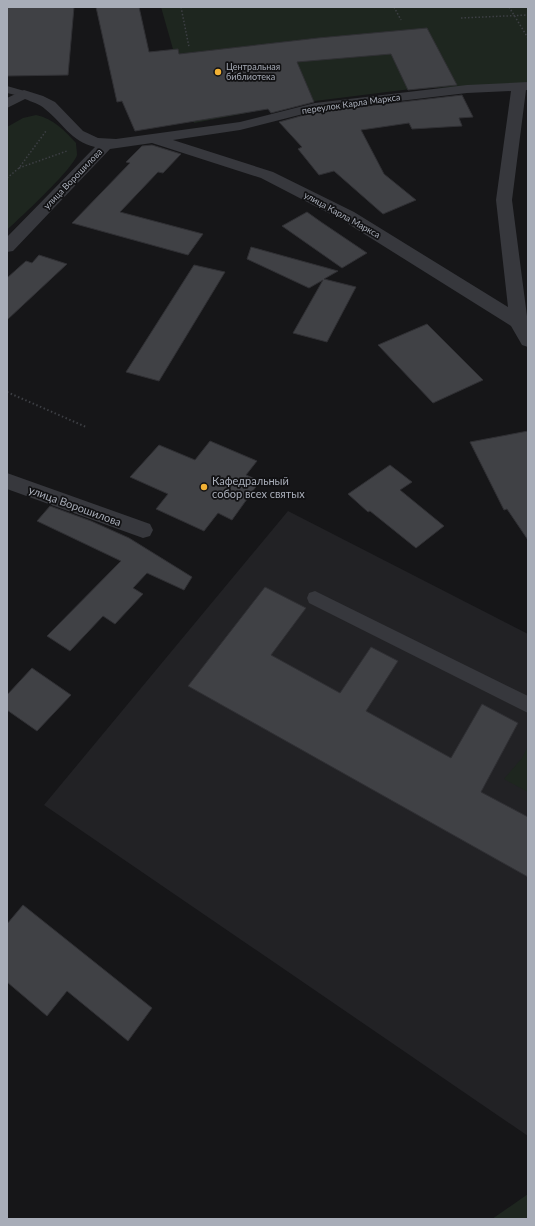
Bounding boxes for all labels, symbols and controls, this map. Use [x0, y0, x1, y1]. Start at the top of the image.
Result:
place label: Центральная библиотека [226, 61, 280, 82]
marker: Центральная библиотека [213, 67, 223, 77]
street label: переулок Карла Маркса [301, 91, 401, 116]
street label: улица Ворошилова [41, 146, 104, 211]
street label: улица Карла Маркса [302, 189, 382, 240]
place label: Кафедральный собор всех святых [212, 474, 305, 500]
marker: Кафедральный собор всех святых [199, 482, 209, 492]
street label: улица Ворошилова [27, 483, 123, 528]

